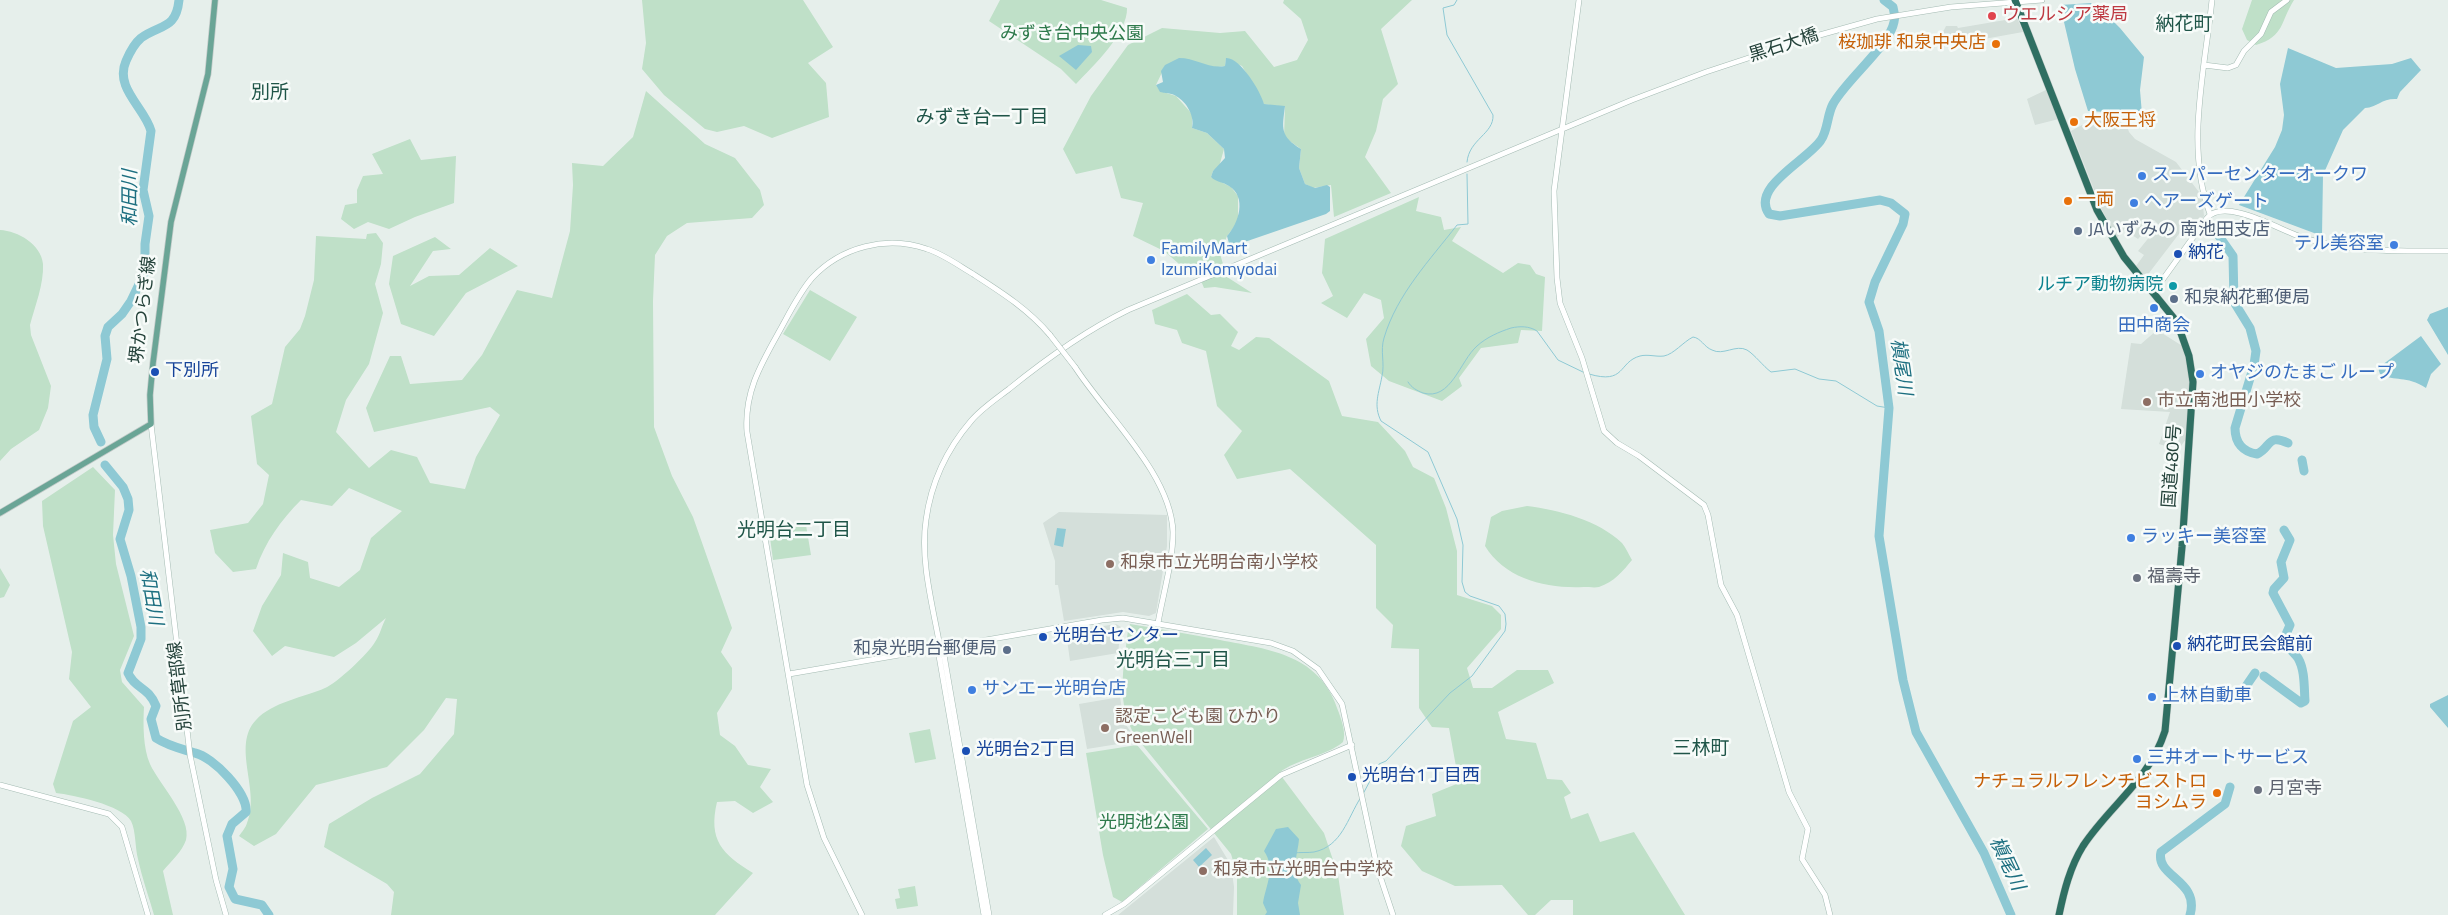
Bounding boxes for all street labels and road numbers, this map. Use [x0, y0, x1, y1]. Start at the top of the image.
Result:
street label: 黒石大橋 [1746, 25, 1822, 67]
street label: 堺かつらぎ線 [127, 255, 161, 365]
street label: 国道480号 [2159, 423, 2187, 509]
street label: 別所草部線 [165, 640, 197, 732]

